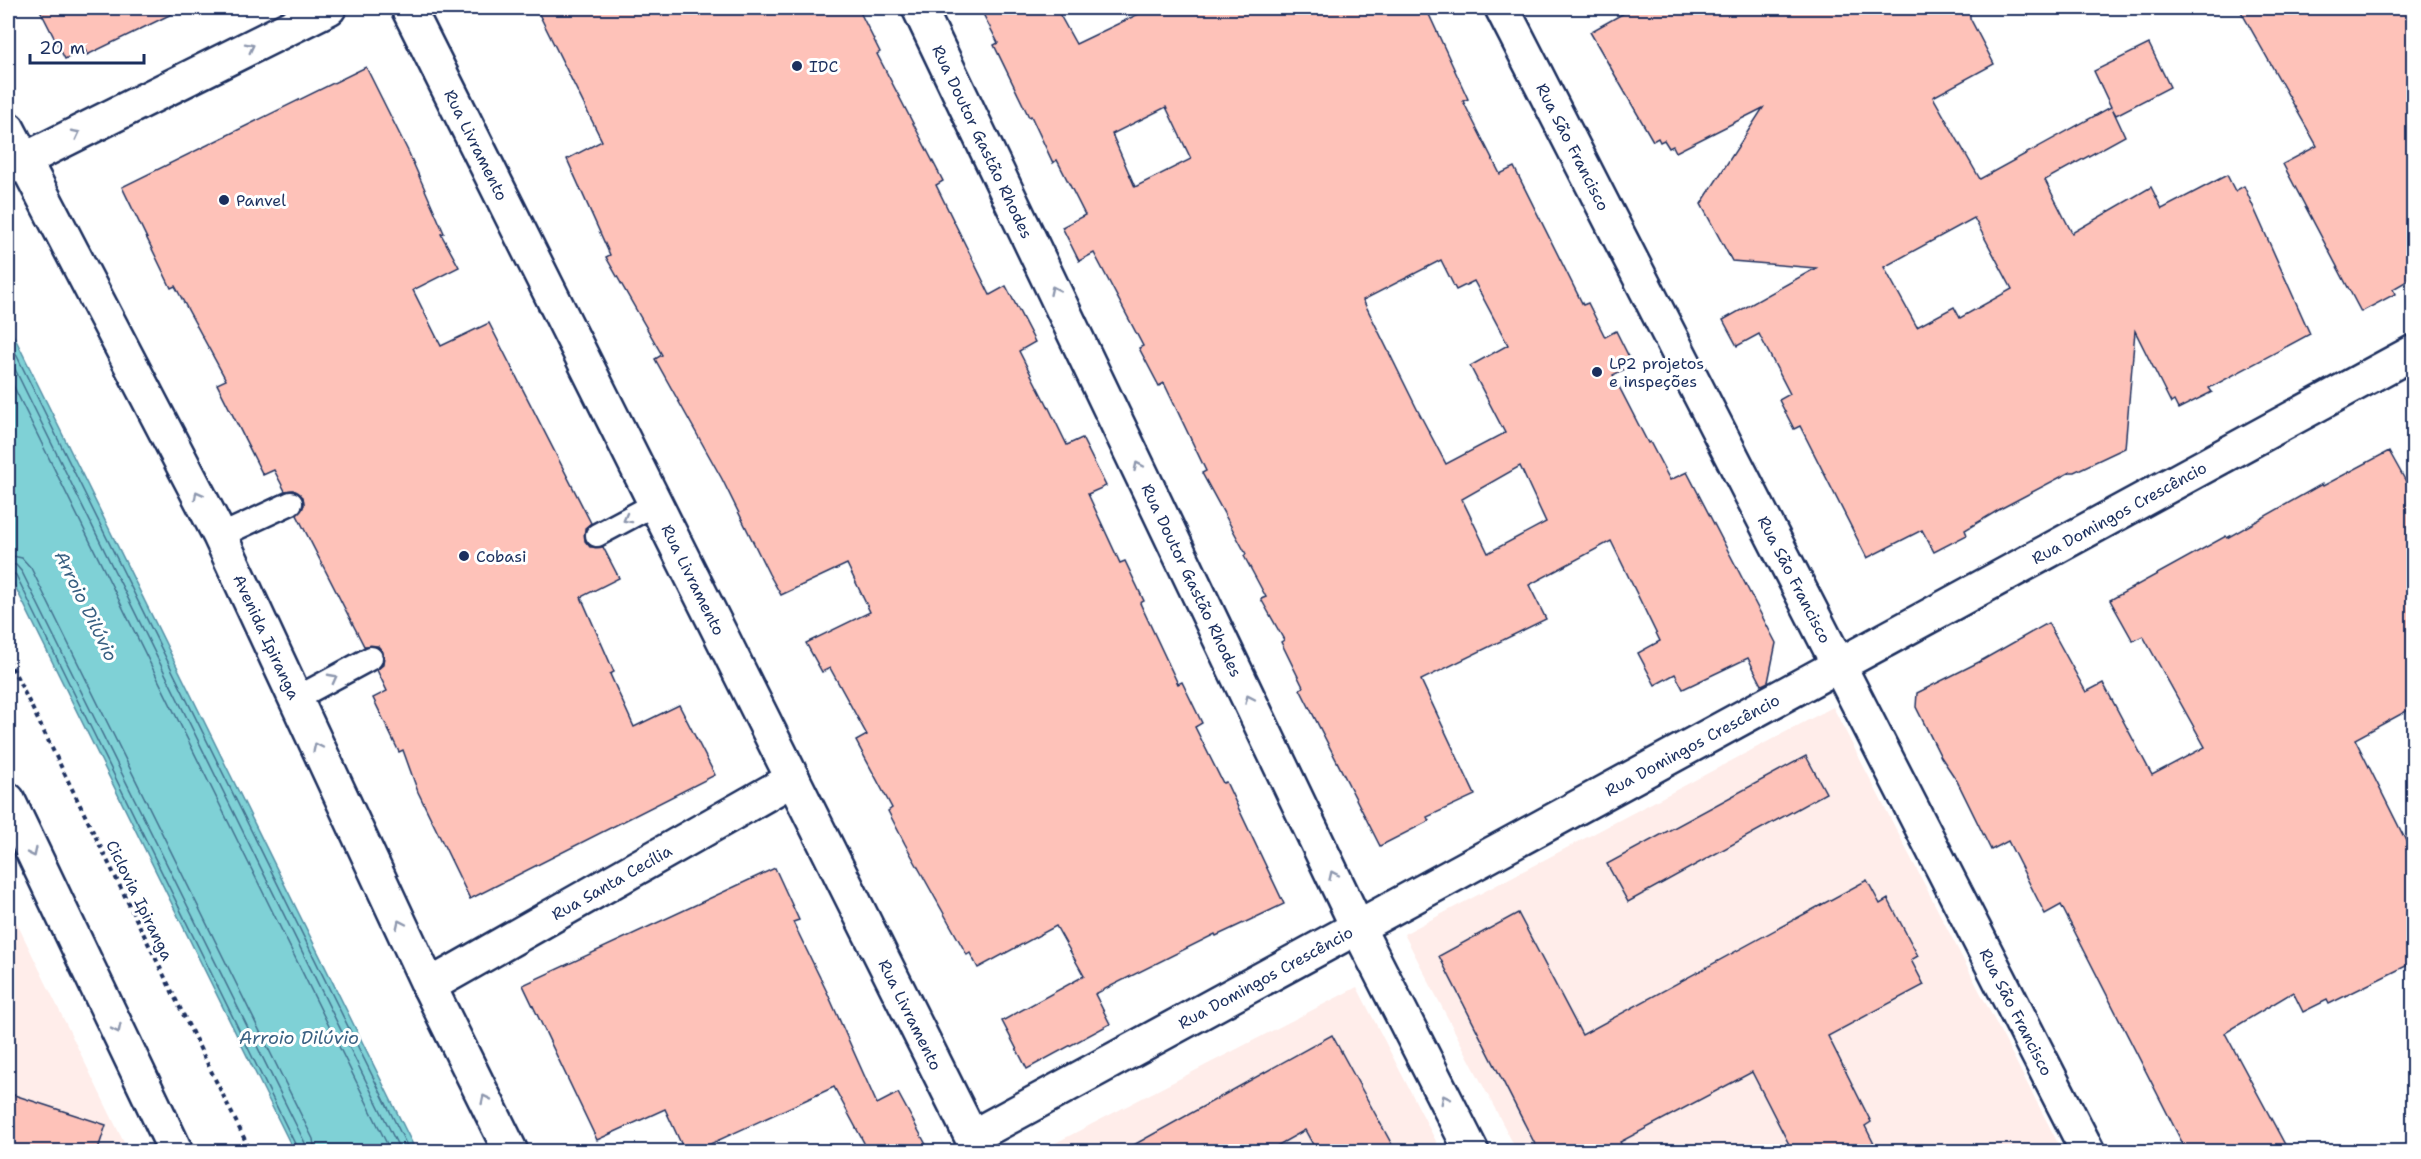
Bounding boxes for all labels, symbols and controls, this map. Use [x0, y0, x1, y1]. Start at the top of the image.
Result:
scale bar [30, 27, 144, 65]
text: 20 m [39, 36, 85, 60]
street label: Rua Doutor Gastão Rhodes [927, 42, 1037, 242]
one-way arrow [244, 43, 255, 55]
place label: IDC [809, 56, 838, 77]
marker: IDC [790, 59, 804, 73]
street label: Rua São Francisco [1531, 80, 1614, 214]
street label: Rua Livramento [439, 86, 512, 204]
one-way arrow [69, 130, 80, 142]
place label: Panvel [236, 190, 286, 211]
marker: Panvel [217, 193, 231, 207]
one-way arrow [1049, 285, 1061, 296]
place label: LP2 projetos e inspeções [1609, 353, 1704, 392]
marker: LP2 projetos e inspeções [1590, 365, 1604, 379]
street label: Rua Domingos Crescêncio [2028, 457, 2210, 569]
one-way arrow [1133, 461, 1145, 472]
street label: Rua Doutor Gastão Rhodes [1136, 480, 1247, 681]
one-way arrow [194, 490, 206, 501]
one-way arrow [623, 512, 633, 523]
street label: Rua São Francisco [1753, 512, 1836, 647]
street label: Rua Livramento [656, 521, 729, 639]
place label: Cobasi [476, 546, 526, 567]
water label: Arroio Dilúvio [49, 547, 123, 665]
marker: Cobasi [457, 549, 471, 563]
street label: Avenida Ipiranga [228, 571, 304, 703]
one-way arrow [326, 674, 337, 685]
street label: Rua Domingos Crescêncio [1601, 689, 1784, 801]
one-way arrow [1244, 694, 1256, 705]
one-way arrow [313, 742, 325, 753]
street label: Ciclovia Ipiranga [101, 837, 178, 964]
street label: Rua Santa Cecília [548, 840, 676, 925]
one-way arrow [25, 847, 37, 858]
one-way arrow [1328, 870, 1340, 881]
one-way arrow [395, 919, 407, 930]
street label: Rua Domingos Crescêncio [1175, 922, 1357, 1034]
street label: Rua São Francisco [1974, 945, 2057, 1079]
street label: Rua Livramento [873, 956, 946, 1074]
one-way arrow [110, 1022, 122, 1033]
water label: Arroio Dilúvio [239, 1026, 359, 1050]
one-way arrow [480, 1094, 492, 1105]
one-way arrow [1441, 1095, 1452, 1106]

